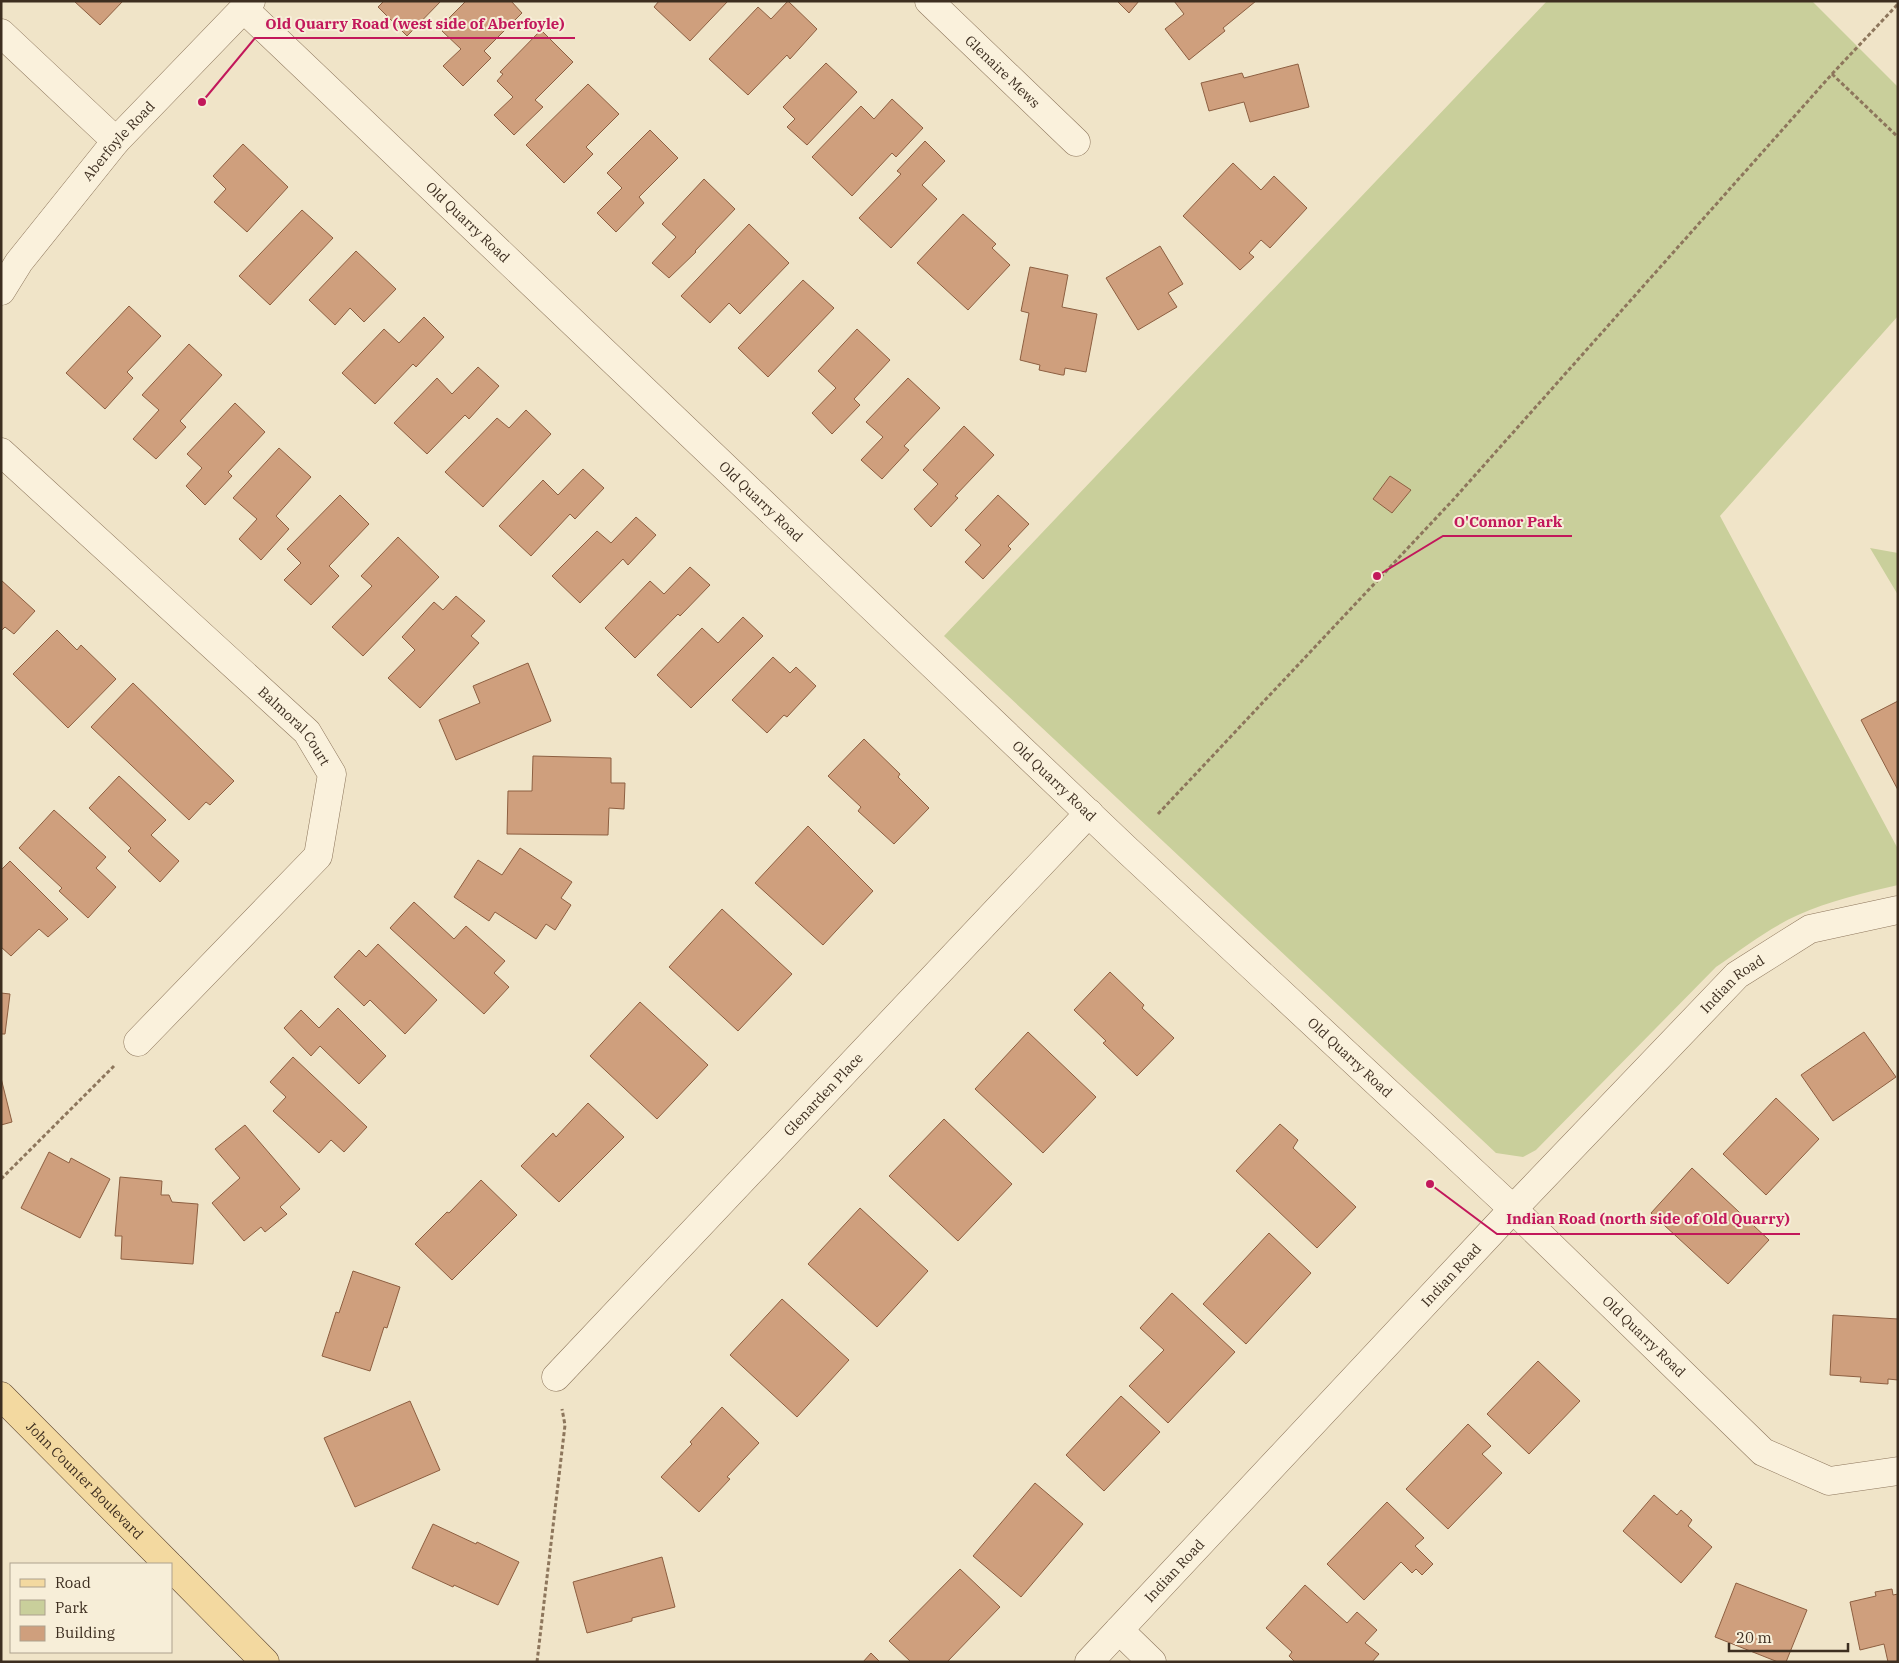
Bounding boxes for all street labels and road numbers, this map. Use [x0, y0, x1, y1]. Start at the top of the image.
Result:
street label: Glenaire Mews [961, 31, 1044, 112]
street label: Aberfoyle Road [79, 97, 159, 184]
street label: Old Quarry Road [422, 178, 514, 267]
street label: Old Quarry Road [715, 457, 807, 546]
street label: Balmoral Court [254, 683, 334, 769]
street label: Old Quarry Road [1009, 737, 1100, 825]
street label: Indian Road [1696, 951, 1768, 1017]
street label: Old Quarry Road [1304, 1014, 1397, 1102]
street label: Glenarden Place [780, 1049, 867, 1140]
street label: Indian Road [1417, 1239, 1485, 1310]
street label: Old Quarry Road [1598, 1292, 1690, 1381]
street label: John Counter Boulevard [23, 1418, 148, 1543]
street label: Indian Road [1141, 1535, 1209, 1606]

